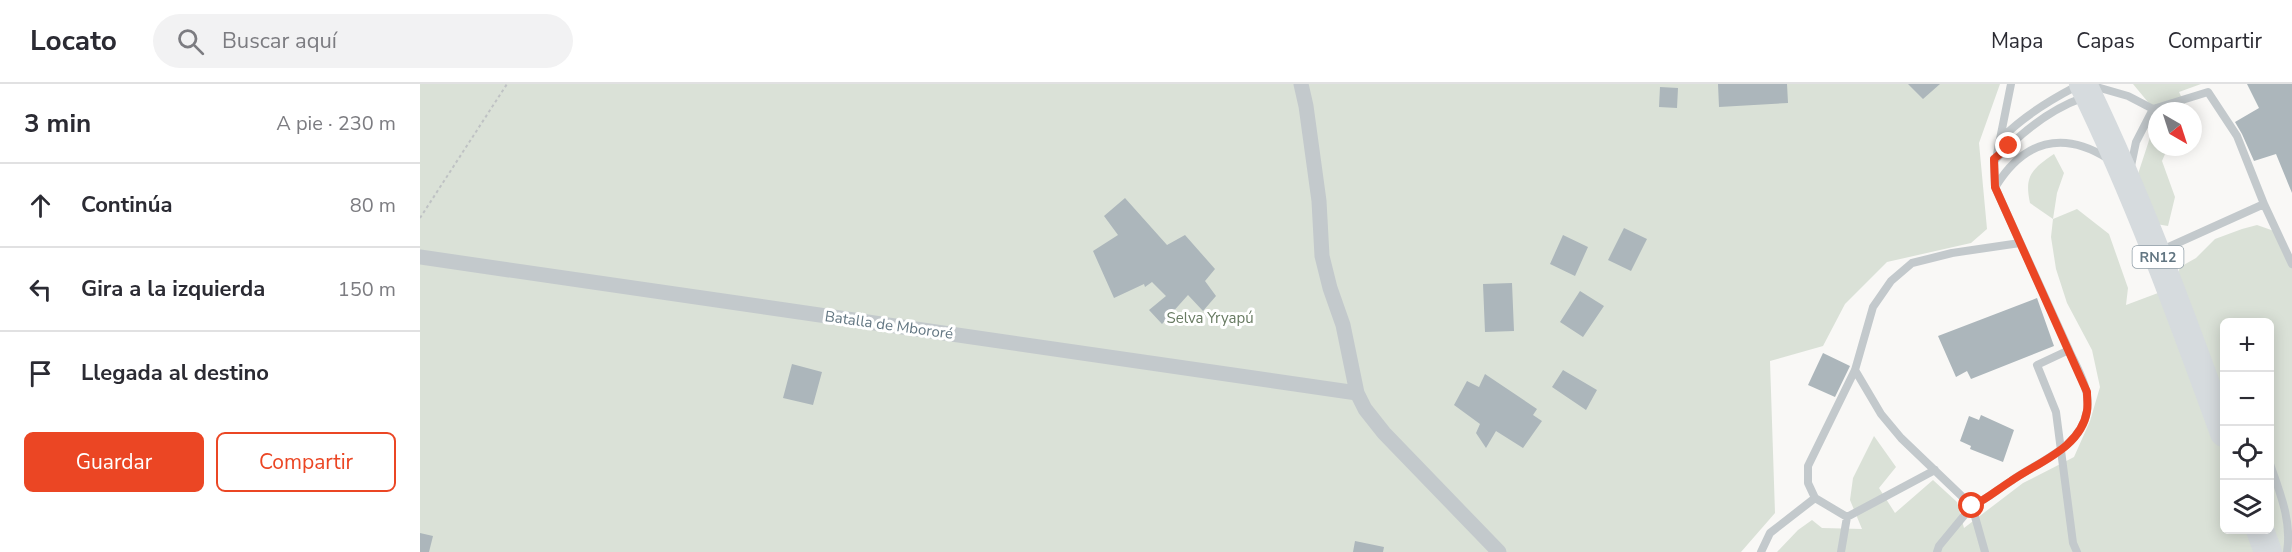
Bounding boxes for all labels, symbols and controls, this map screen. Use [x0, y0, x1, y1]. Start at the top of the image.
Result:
search box [153, 14, 573, 68]
text: Locato [30, 22, 117, 60]
icon: search [174, 25, 207, 58]
text: Buscar aquí [222, 26, 337, 56]
text: Mapa [1991, 27, 2043, 55]
text: Capas [2076, 27, 2135, 55]
text: Compartir [2168, 27, 2262, 55]
north arrow [2148, 102, 2202, 156]
text: 3 min [24, 106, 91, 141]
text: A pie · 230 m [276, 110, 396, 137]
route end [1995, 132, 2021, 158]
icon: ahead [24, 189, 57, 222]
text: Continúa [81, 190, 172, 220]
text: 80 m [350, 192, 396, 219]
road number: RN12 [2132, 246, 2184, 268]
icon: left [24, 273, 57, 306]
text: Gira a la izquierda [81, 274, 265, 304]
text: 150 m [338, 276, 396, 303]
street label: Batalla de Mbororé [824, 306, 954, 344]
park label: Selva Yryapú [1166, 308, 1254, 328]
map controls [2220, 318, 2274, 534]
button: + [2220, 318, 2274, 372]
icon: arrive [24, 357, 57, 390]
text: Llegada al destino [81, 358, 269, 388]
button: − [2220, 372, 2274, 426]
button: locate [2220, 426, 2274, 480]
button: Guardar [24, 432, 204, 492]
button: Compartir [216, 432, 396, 492]
button: layers [2220, 480, 2274, 534]
route start [1958, 492, 1984, 518]

